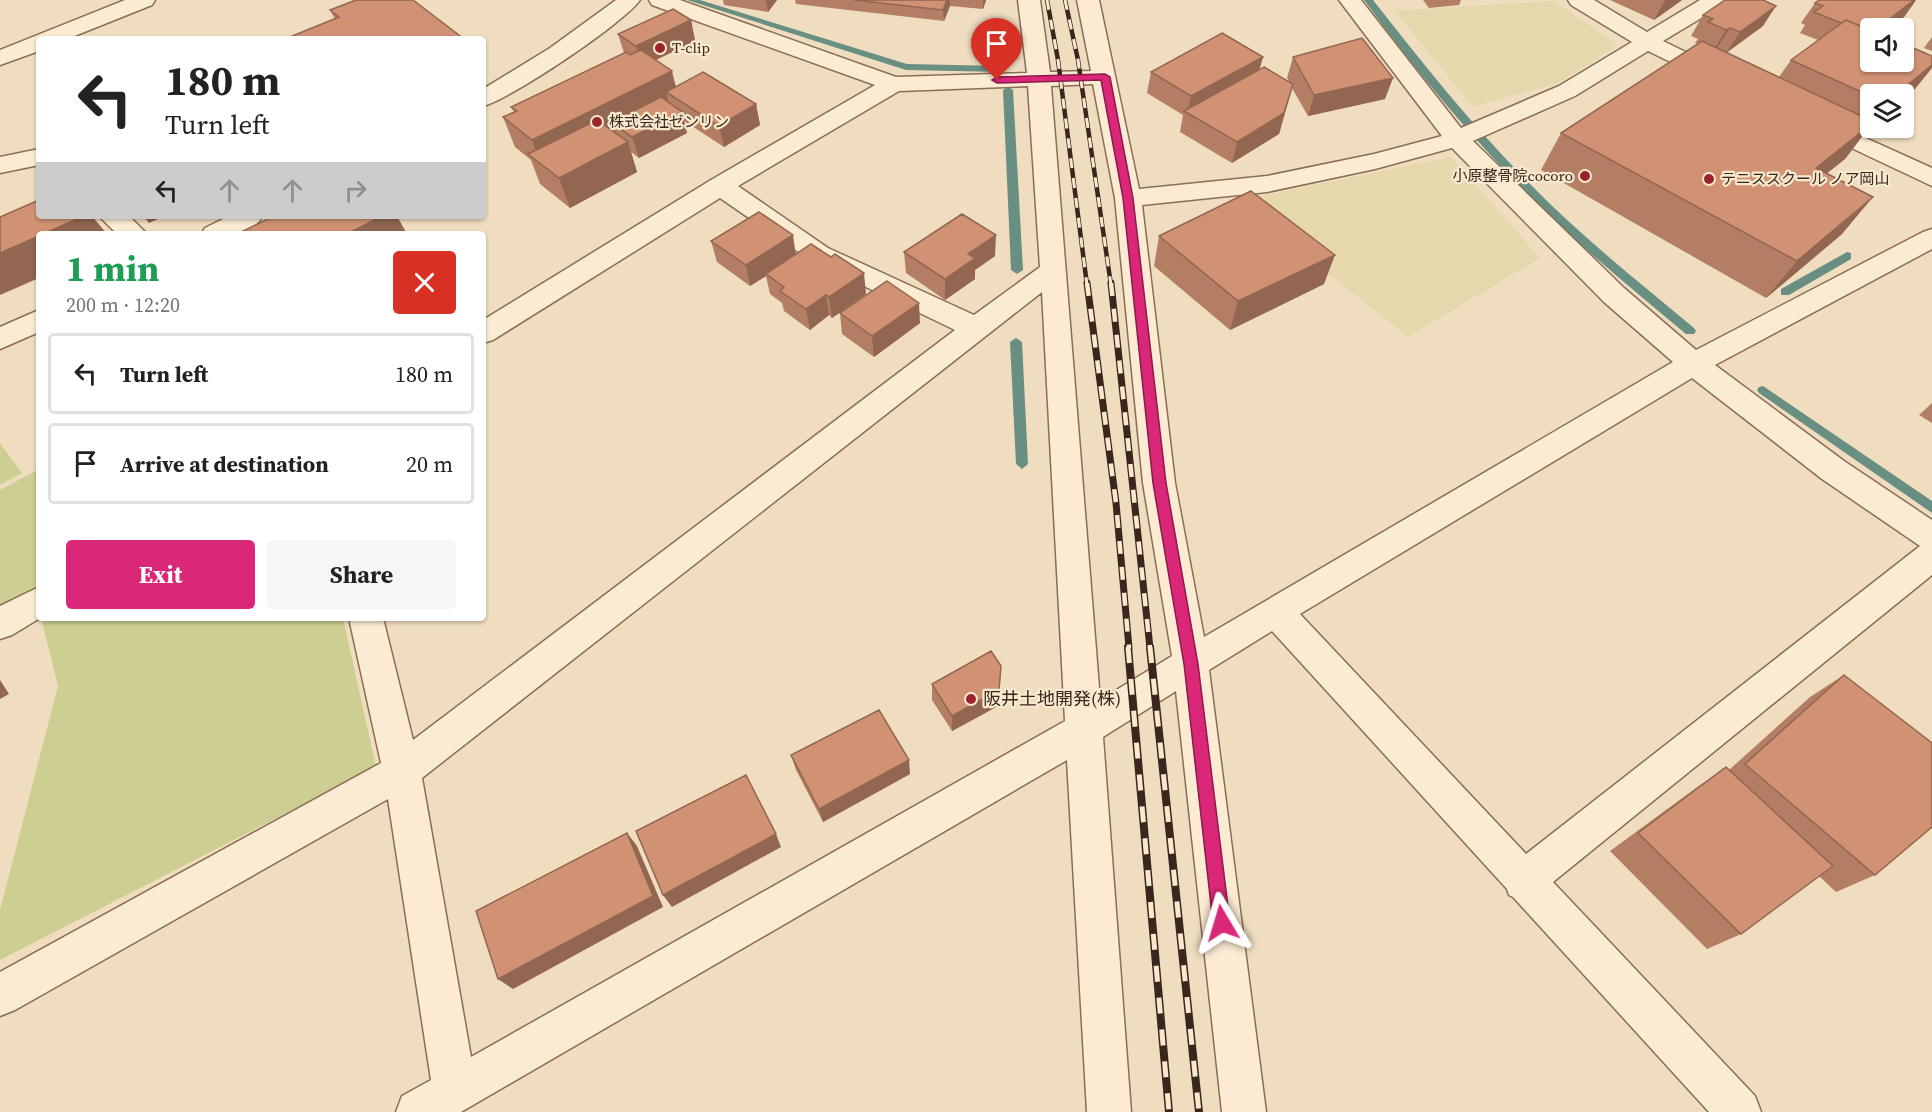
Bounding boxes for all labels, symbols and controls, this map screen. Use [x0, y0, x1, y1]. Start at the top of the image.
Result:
pin [971, 18, 1022, 80]
map controls [1860, 18, 1914, 138]
button: sound [1860, 18, 1914, 72]
icon: arrive [980, 27, 1013, 60]
place label: T-clip [672, 37, 710, 58]
marker: T-clip [653, 41, 667, 55]
text: 180 m [165, 51, 280, 109]
icon: left [66, 60, 144, 138]
button: layers [1860, 84, 1914, 138]
text: Turn left [165, 106, 269, 143]
place label: 株式会社ゼンリン [609, 111, 729, 132]
marker: 株式会社ゼンリン [590, 115, 604, 129]
place label: 小原整骨院cocoro [1452, 165, 1573, 186]
place label: テニススクール ノア岡山 [1721, 168, 1890, 189]
marker: 小原整骨院cocoro [1578, 169, 1592, 183]
marker: テニススクール ノア岡山 [1702, 172, 1716, 186]
icon: left [150, 174, 183, 207]
icon: ahead [213, 174, 246, 207]
icon: ahead [276, 174, 309, 207]
icon: right [339, 174, 372, 207]
text: 1 min [66, 244, 159, 293]
button: close [393, 251, 456, 314]
text: 200 m · 12:20 [66, 291, 180, 319]
icon: left [69, 357, 102, 390]
text: Turn left [120, 359, 208, 389]
text: 180 m [395, 359, 453, 389]
icon: arrive [69, 447, 102, 480]
text: Arrive at destination [120, 449, 329, 479]
text: 20 m [406, 449, 453, 479]
button: Exit [66, 540, 255, 609]
button: Share [267, 540, 456, 609]
place label: 阪井土地開発(株) [983, 686, 1121, 711]
marker: 阪井土地開発(株) [964, 692, 978, 706]
position arrow [1190, 891, 1254, 955]

